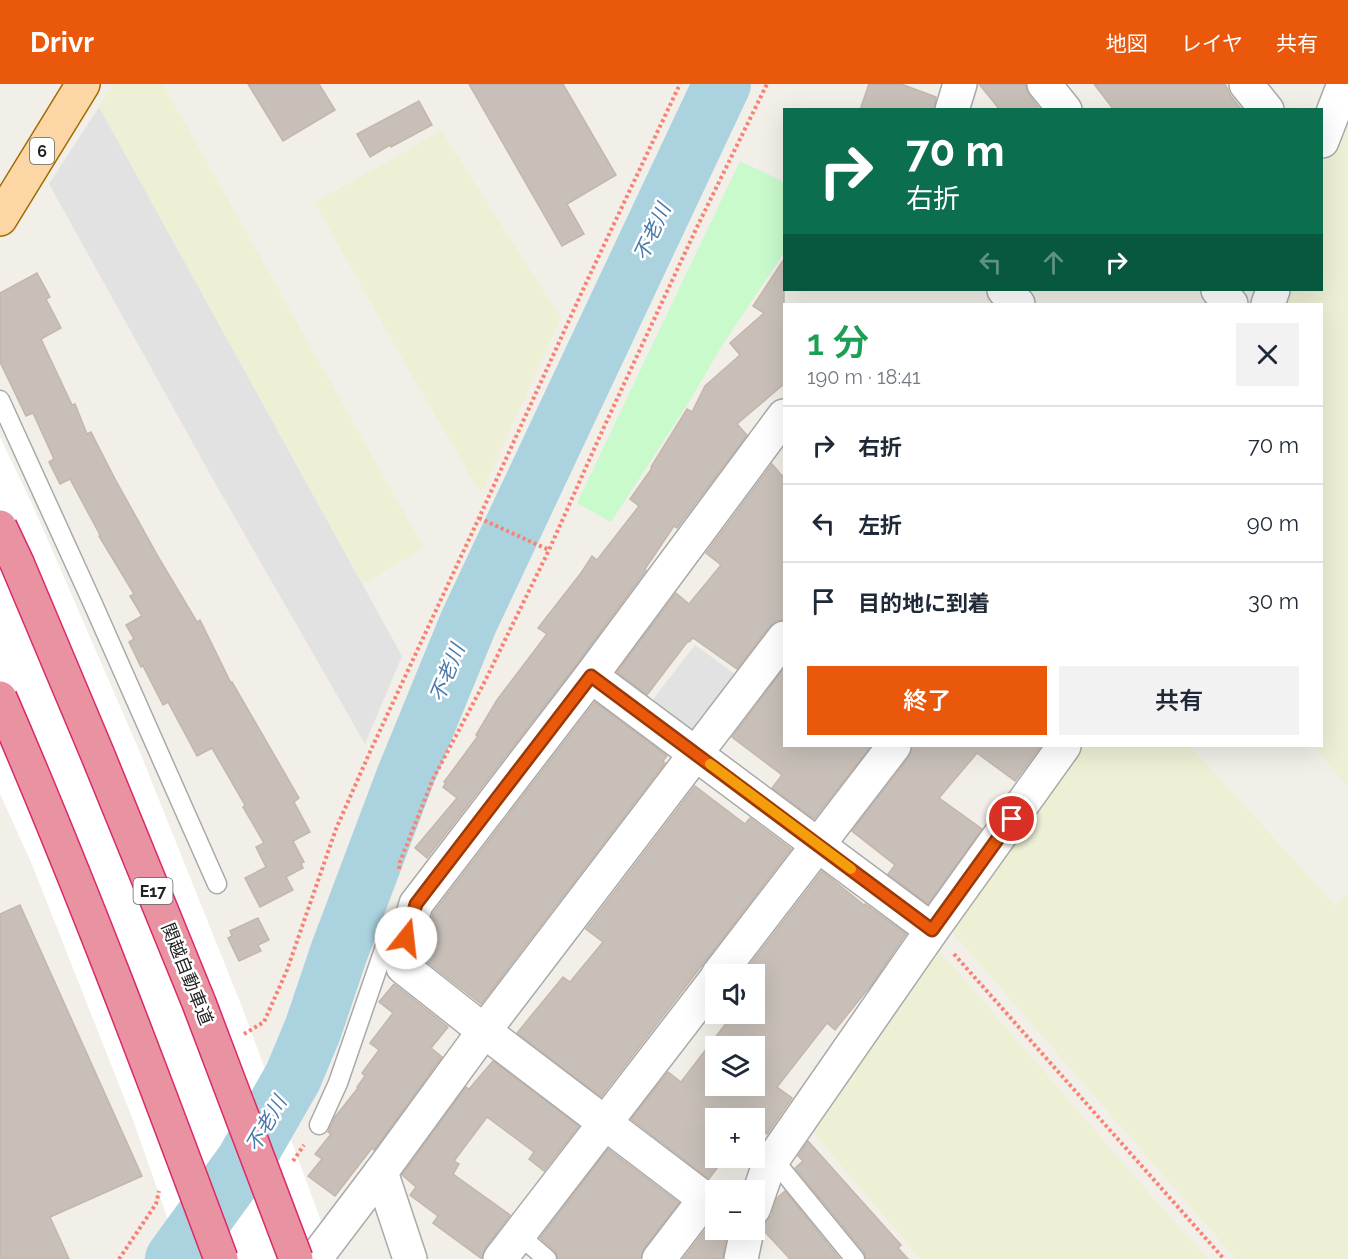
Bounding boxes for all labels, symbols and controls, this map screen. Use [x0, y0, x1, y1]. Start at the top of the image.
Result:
text: Drivr [30, 26, 94, 59]
text: 地図 [1106, 31, 1148, 56]
text: レイヤ [1181, 31, 1243, 56]
text: 共有 [1276, 31, 1318, 56]
text: 70 m [906, 127, 1005, 176]
icon: right [807, 132, 885, 210]
road number: 6 [30, 138, 54, 164]
text: 右折 [906, 183, 960, 214]
water label: 不老川 [628, 198, 676, 264]
icon: left [974, 246, 1007, 279]
icon: ahead [1037, 246, 1070, 279]
icon: right [1100, 246, 1133, 279]
text: 1 分 [807, 321, 869, 363]
button: close [1236, 323, 1299, 386]
text: 190 m · 18:41 [807, 365, 921, 389]
icon: right [807, 429, 840, 462]
text: 70 m [1248, 432, 1299, 458]
text: 右折 [858, 434, 902, 460]
icon: left [807, 507, 840, 540]
text: 90 m [1247, 510, 1299, 536]
text: 左折 [858, 512, 902, 538]
icon: arrive [807, 585, 840, 618]
text: 30 m [1248, 588, 1299, 614]
text: 目的地に到着 [858, 590, 990, 616]
water label: 不老川 [425, 639, 470, 705]
button: 終了 [807, 666, 1047, 735]
button: 共有 [1059, 666, 1299, 735]
pin [986, 793, 1037, 844]
icon: arrive [995, 802, 1028, 835]
road number: E17 [134, 878, 172, 904]
position arrow [374, 906, 438, 970]
street label: 関越自動車道 [157, 920, 217, 1028]
map controls [705, 964, 765, 1240]
button: sound [705, 964, 765, 1024]
button: layers [705, 1036, 765, 1096]
water label: 不老川 [241, 1090, 292, 1156]
button: + [705, 1108, 765, 1168]
button: − [705, 1180, 765, 1240]

